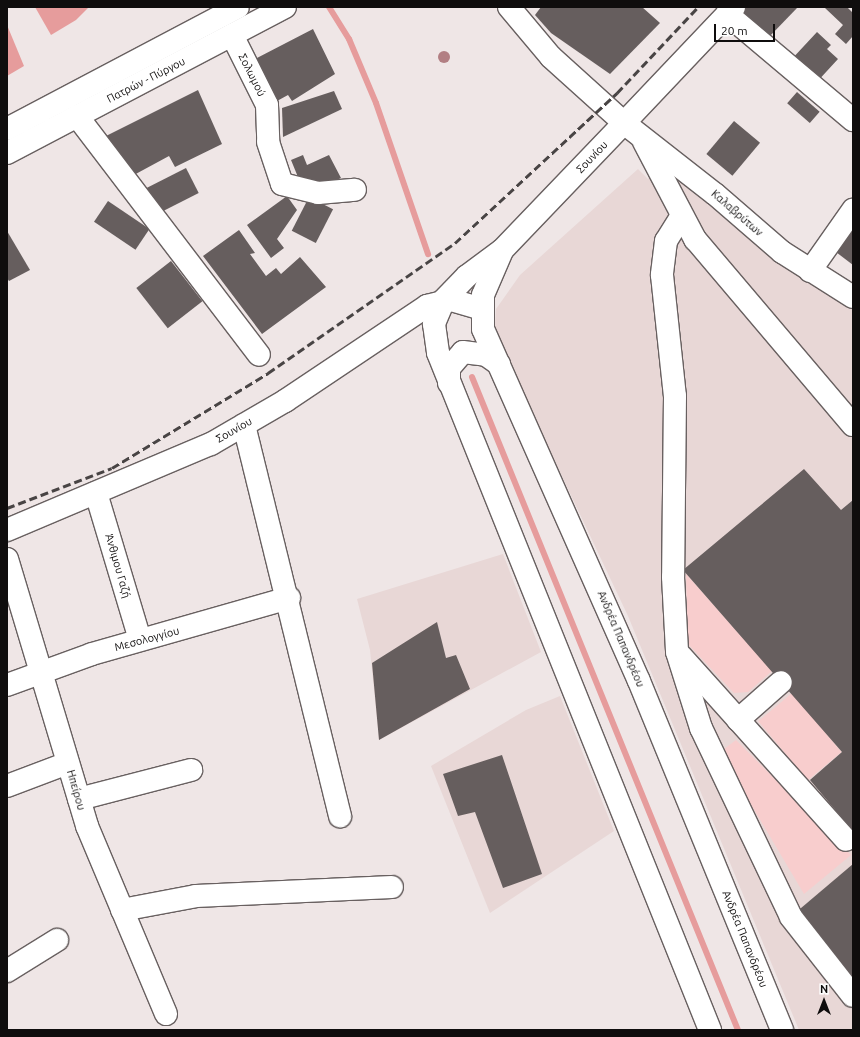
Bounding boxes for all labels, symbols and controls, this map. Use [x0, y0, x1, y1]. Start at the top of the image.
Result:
scale bar [716, 16, 777, 42]
text: 20 m [721, 24, 748, 37]
street label: Σολωμού [236, 51, 268, 99]
street label: Πατρών - Πύργου [104, 54, 188, 106]
street label: Σουνίου [573, 138, 611, 176]
street label: Καλαβρύτων [708, 187, 766, 239]
street label: Σουνίου [214, 414, 254, 446]
street label: Άνθιμου Γαζή [103, 532, 133, 600]
street label: Ανδρέα Παπανδρέου [595, 589, 647, 689]
street label: Μεσολογγίου [113, 624, 181, 654]
street label: Ηπείρου [64, 768, 88, 812]
street label: Ανδρέα Παπανδρέου [720, 889, 770, 989]
north arrow [804, 981, 844, 1021]
text: N [820, 983, 828, 995]

